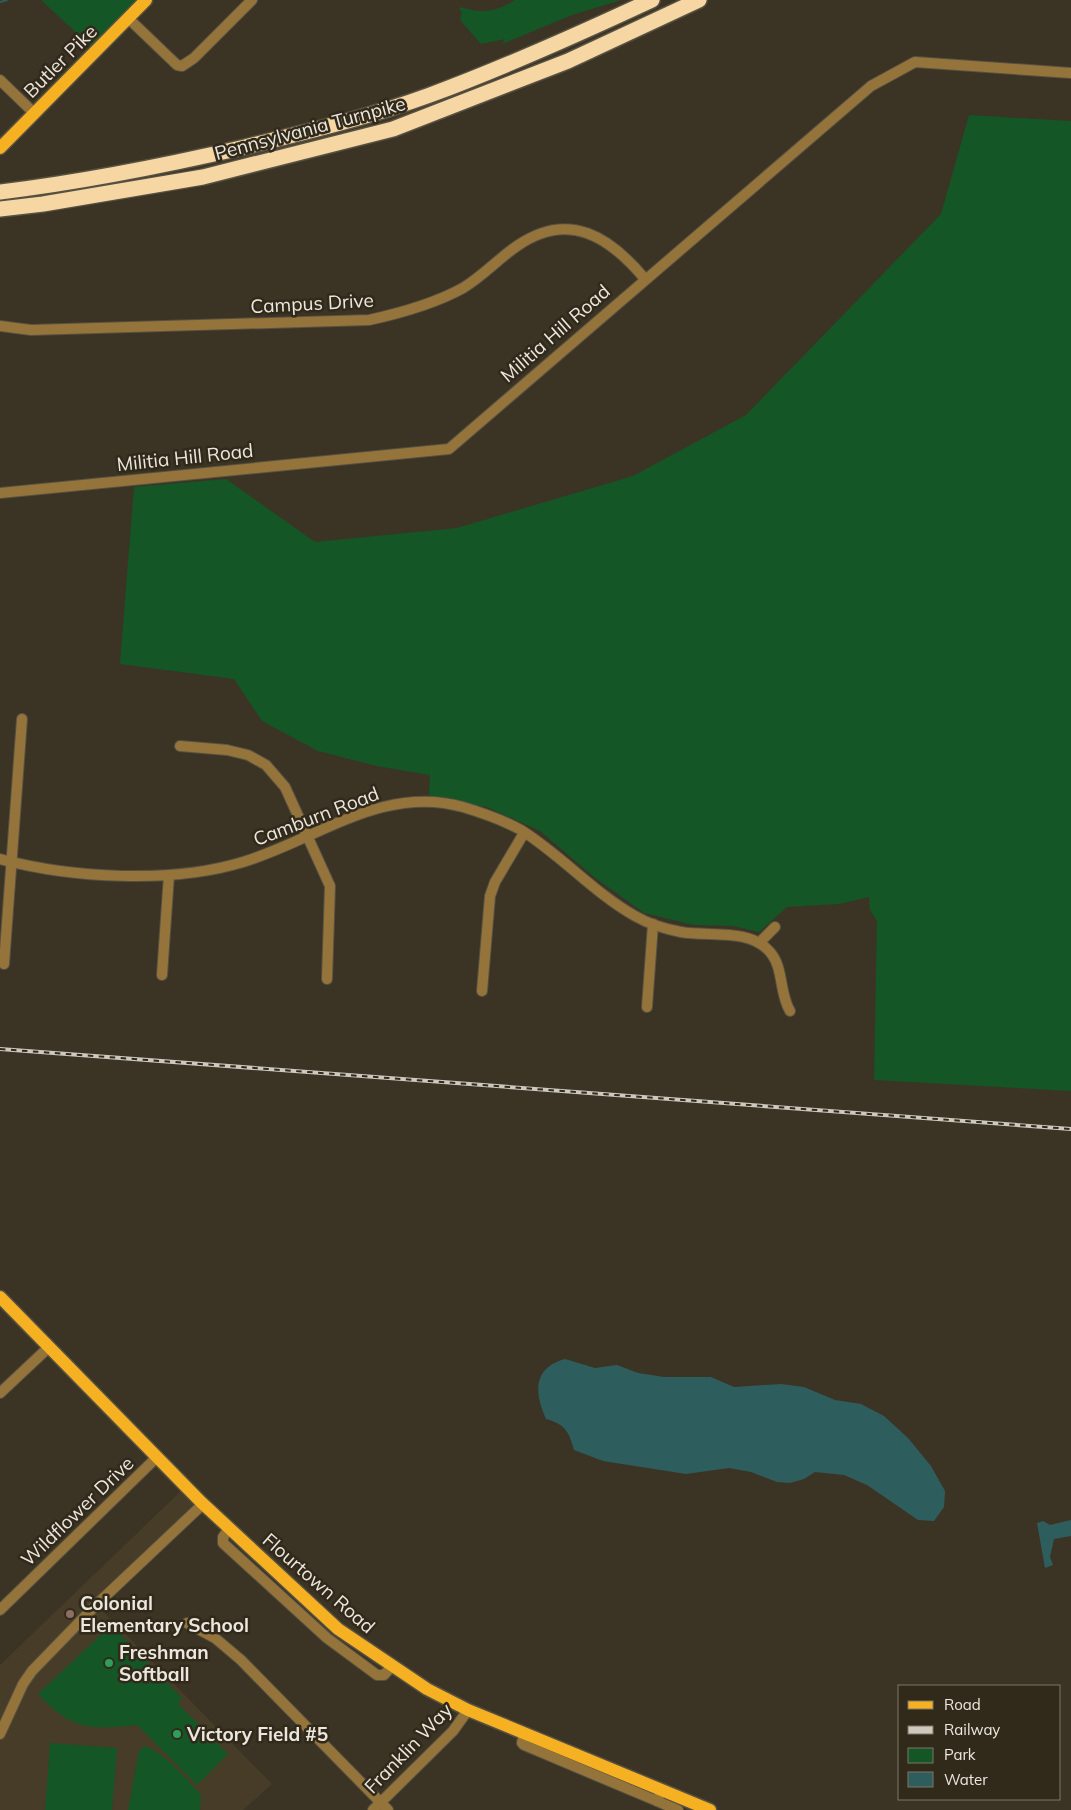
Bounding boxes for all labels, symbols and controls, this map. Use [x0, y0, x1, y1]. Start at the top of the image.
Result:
street label: Butler Pike [18, 19, 102, 103]
street label: Pennsylvania Turnpike [212, 91, 408, 165]
street label: Militia Hill Road [495, 279, 615, 387]
street label: Campus Drive [250, 288, 374, 318]
street label: Militia Hill Road [116, 438, 254, 476]
street label: Camburn Road [250, 781, 382, 851]
street label: Wildflower Drive [16, 1451, 138, 1571]
street label: Flourtown Road [258, 1528, 380, 1638]
place label: Colonial Elementary School [80, 1591, 249, 1637]
marker: Colonial Elementary School [64, 1608, 76, 1620]
place label: Freshman Softball [119, 1640, 209, 1686]
marker: Freshman Softball [103, 1657, 115, 1669]
legend [898, 1685, 1061, 1800]
text: Road [944, 1695, 981, 1714]
street label: Franklin Way [359, 1698, 457, 1798]
text: Railway [944, 1720, 1000, 1739]
place label: Victory Field #5 [186, 1722, 328, 1746]
marker: Victory Field #5 [171, 1728, 183, 1740]
text: Park [944, 1745, 976, 1764]
text: Water [944, 1770, 988, 1789]

